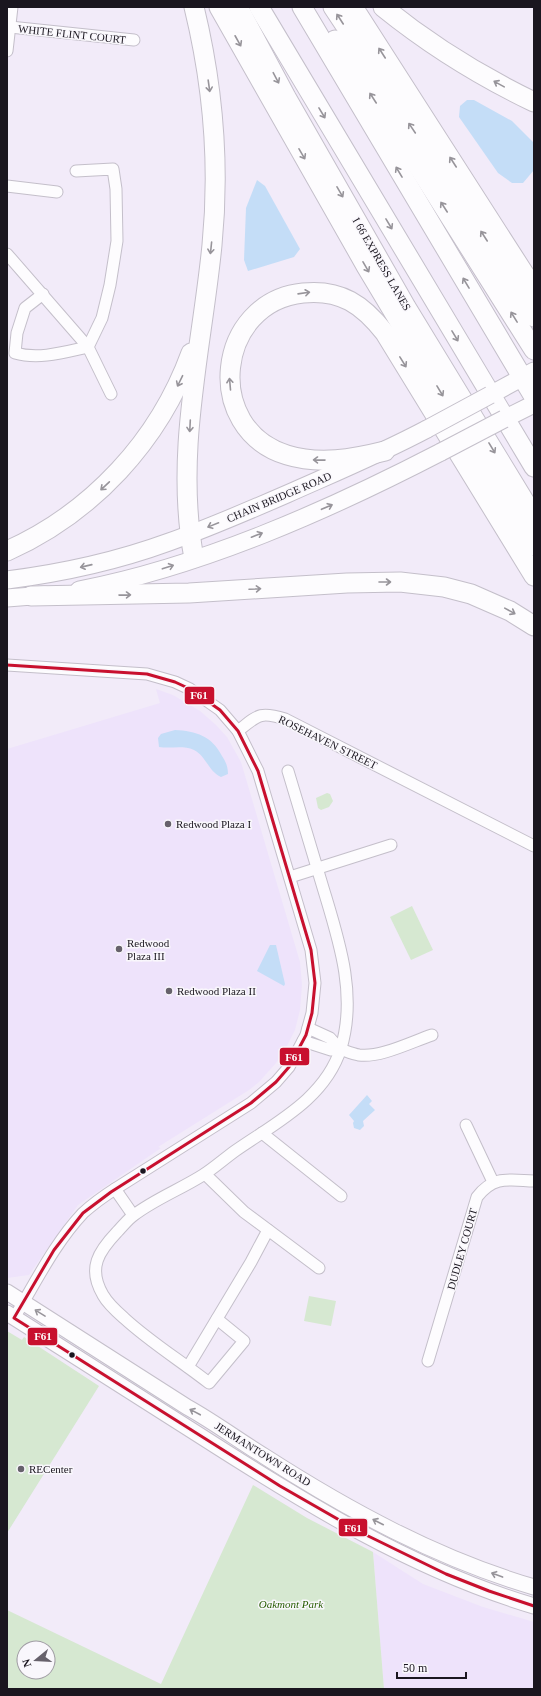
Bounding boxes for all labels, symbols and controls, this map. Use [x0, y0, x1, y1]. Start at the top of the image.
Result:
one-way arrow [336, 13, 344, 25]
street label: WHITE FLINT COURT [17, 22, 127, 46]
one-way arrow [234, 35, 242, 47]
one-way arrow [378, 47, 386, 59]
one-way arrow [273, 72, 280, 84]
one-way arrow [205, 80, 213, 93]
one-way arrow [493, 80, 505, 88]
one-way arrow [369, 93, 377, 104]
one-way arrow [318, 107, 326, 118]
one-way arrow [408, 123, 416, 134]
one-way arrow [299, 148, 307, 160]
one-way arrow [448, 156, 456, 168]
one-way arrow [395, 166, 403, 178]
one-way arrow [337, 185, 345, 197]
one-way arrow [440, 202, 448, 213]
street label: I 66 EXPRESS LANES [350, 215, 414, 313]
one-way arrow [385, 218, 393, 230]
one-way arrow [479, 230, 487, 242]
one-way arrow [208, 241, 215, 254]
one-way arrow [363, 261, 371, 273]
one-way arrow [462, 277, 470, 289]
one-way arrow [297, 289, 310, 297]
one-way arrow [509, 311, 517, 323]
one-way arrow [452, 330, 460, 342]
one-way arrow [399, 356, 407, 367]
one-way arrow [176, 374, 183, 386]
one-way arrow [226, 378, 234, 391]
one-way arrow [437, 385, 445, 397]
one-way arrow [186, 419, 194, 432]
one-way arrow [488, 442, 496, 453]
one-way arrow [313, 456, 326, 464]
street label: CHAIN BRIDGE ROAD [225, 469, 333, 524]
one-way arrow [100, 481, 110, 491]
one-way arrow [320, 503, 332, 510]
one-way arrow [208, 522, 220, 530]
one-way arrow [251, 531, 263, 539]
one-way arrow [162, 562, 174, 570]
one-way arrow [80, 563, 93, 571]
one-way arrow [378, 578, 391, 586]
one-way arrow [248, 585, 261, 592]
one-way arrow [118, 591, 131, 598]
one-way arrow [504, 608, 516, 616]
line badge: F61 [184, 686, 215, 705]
text: F61 [190, 689, 208, 701]
street label: ROSEHAVEN STREET [277, 713, 380, 771]
place label: Redwood Plaza I [176, 818, 251, 830]
marker: Redwood Plaza I [163, 819, 173, 829]
place label: Redwood Plaza III [127, 937, 170, 962]
marker: Redwood Plaza III [114, 944, 124, 954]
place label: Redwood Plaza II [177, 985, 256, 997]
marker: Redwood Plaza II [164, 986, 174, 996]
line badge: F61 [279, 1047, 310, 1066]
text: F61 [285, 1051, 303, 1063]
unlabelled marker [138, 1166, 148, 1176]
street label: DUDLEY COURT [445, 1207, 479, 1291]
one-way arrow [35, 1309, 46, 1317]
line badge: F61 [27, 1327, 58, 1346]
text: F61 [34, 1330, 52, 1342]
unlabelled marker [67, 1350, 77, 1360]
one-way arrow [189, 1407, 201, 1415]
street label: JERMANTOWN ROAD [213, 1420, 313, 1488]
place label: RECenter [29, 1463, 73, 1475]
marker: RECenter [16, 1464, 26, 1474]
line badge: F61 [338, 1518, 368, 1537]
one-way arrow [372, 1518, 384, 1525]
text: F61 [344, 1522, 362, 1534]
one-way arrow [491, 1570, 503, 1578]
park label: Oakmont Park [259, 1598, 324, 1610]
north arrow [16, 1640, 56, 1680]
scale bar [397, 1654, 466, 1680]
text: N [20, 1657, 33, 1669]
text: 50 m [403, 1661, 428, 1675]

